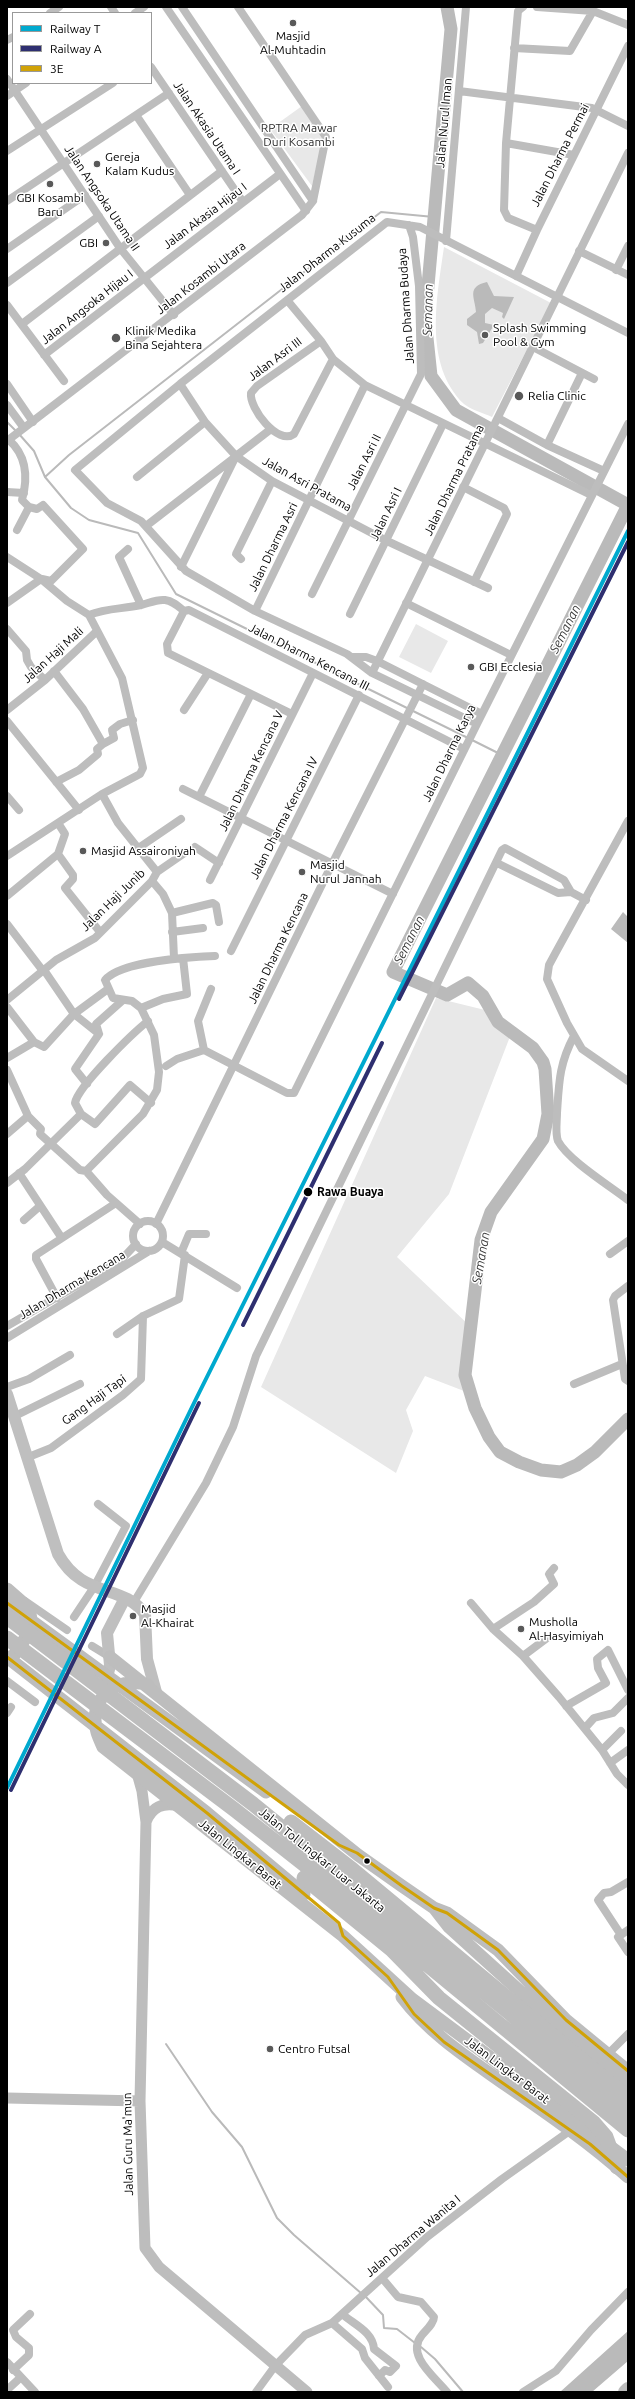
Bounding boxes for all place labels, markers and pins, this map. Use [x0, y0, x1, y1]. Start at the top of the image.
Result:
marker: Masjid Al-Muhtadin [288, 18, 298, 28]
place label: Masjid Al-Muhtadin [260, 29, 326, 57]
place label: Gereja Kalam Kudus [105, 150, 174, 178]
marker: Gereja Kalam Kudus [92, 159, 102, 169]
marker: GBI Kosambi Baru [45, 179, 55, 189]
place label: GBI Kosambi Baru [16, 191, 84, 219]
place label: GBI [79, 236, 98, 250]
marker: GBI [101, 238, 111, 248]
place label: Splash Swimming Pool & Gym [493, 321, 586, 349]
place label: Klinik Medika Bina Sejahtera [125, 324, 202, 352]
marker: Splash Swimming Pool & Gym [480, 330, 490, 340]
marker: Klinik Medika Bina Sejahtera [110, 332, 122, 344]
place label: Relia Clinic [528, 389, 586, 403]
marker: Relia Clinic [513, 390, 525, 402]
place label: GBI Ecclesia [479, 660, 542, 674]
marker: GBI Ecclesia [466, 662, 476, 672]
place label: Masjid Assaironiyah [91, 844, 196, 858]
marker: Masjid Assaironiyah [78, 846, 88, 856]
place label: Masjid Nurul Jannah [310, 858, 382, 886]
marker: Masjid Nurul Jannah [297, 867, 307, 877]
place label: Rawa Buaya [317, 1185, 384, 1199]
marker: Rawa Buaya [302, 1186, 314, 1198]
place label: Masjid Al-Khairat [141, 1602, 194, 1630]
marker: Masjid Al-Khairat [128, 1611, 138, 1621]
place label: Musholla Al-Hasyimiyah [529, 1615, 604, 1643]
marker: Musholla Al-Hasyimiyah [516, 1624, 526, 1634]
unlabelled marker [362, 1856, 372, 1866]
place label: Centro Futsal [278, 2042, 350, 2056]
marker: Centro Futsal [265, 2044, 275, 2054]

